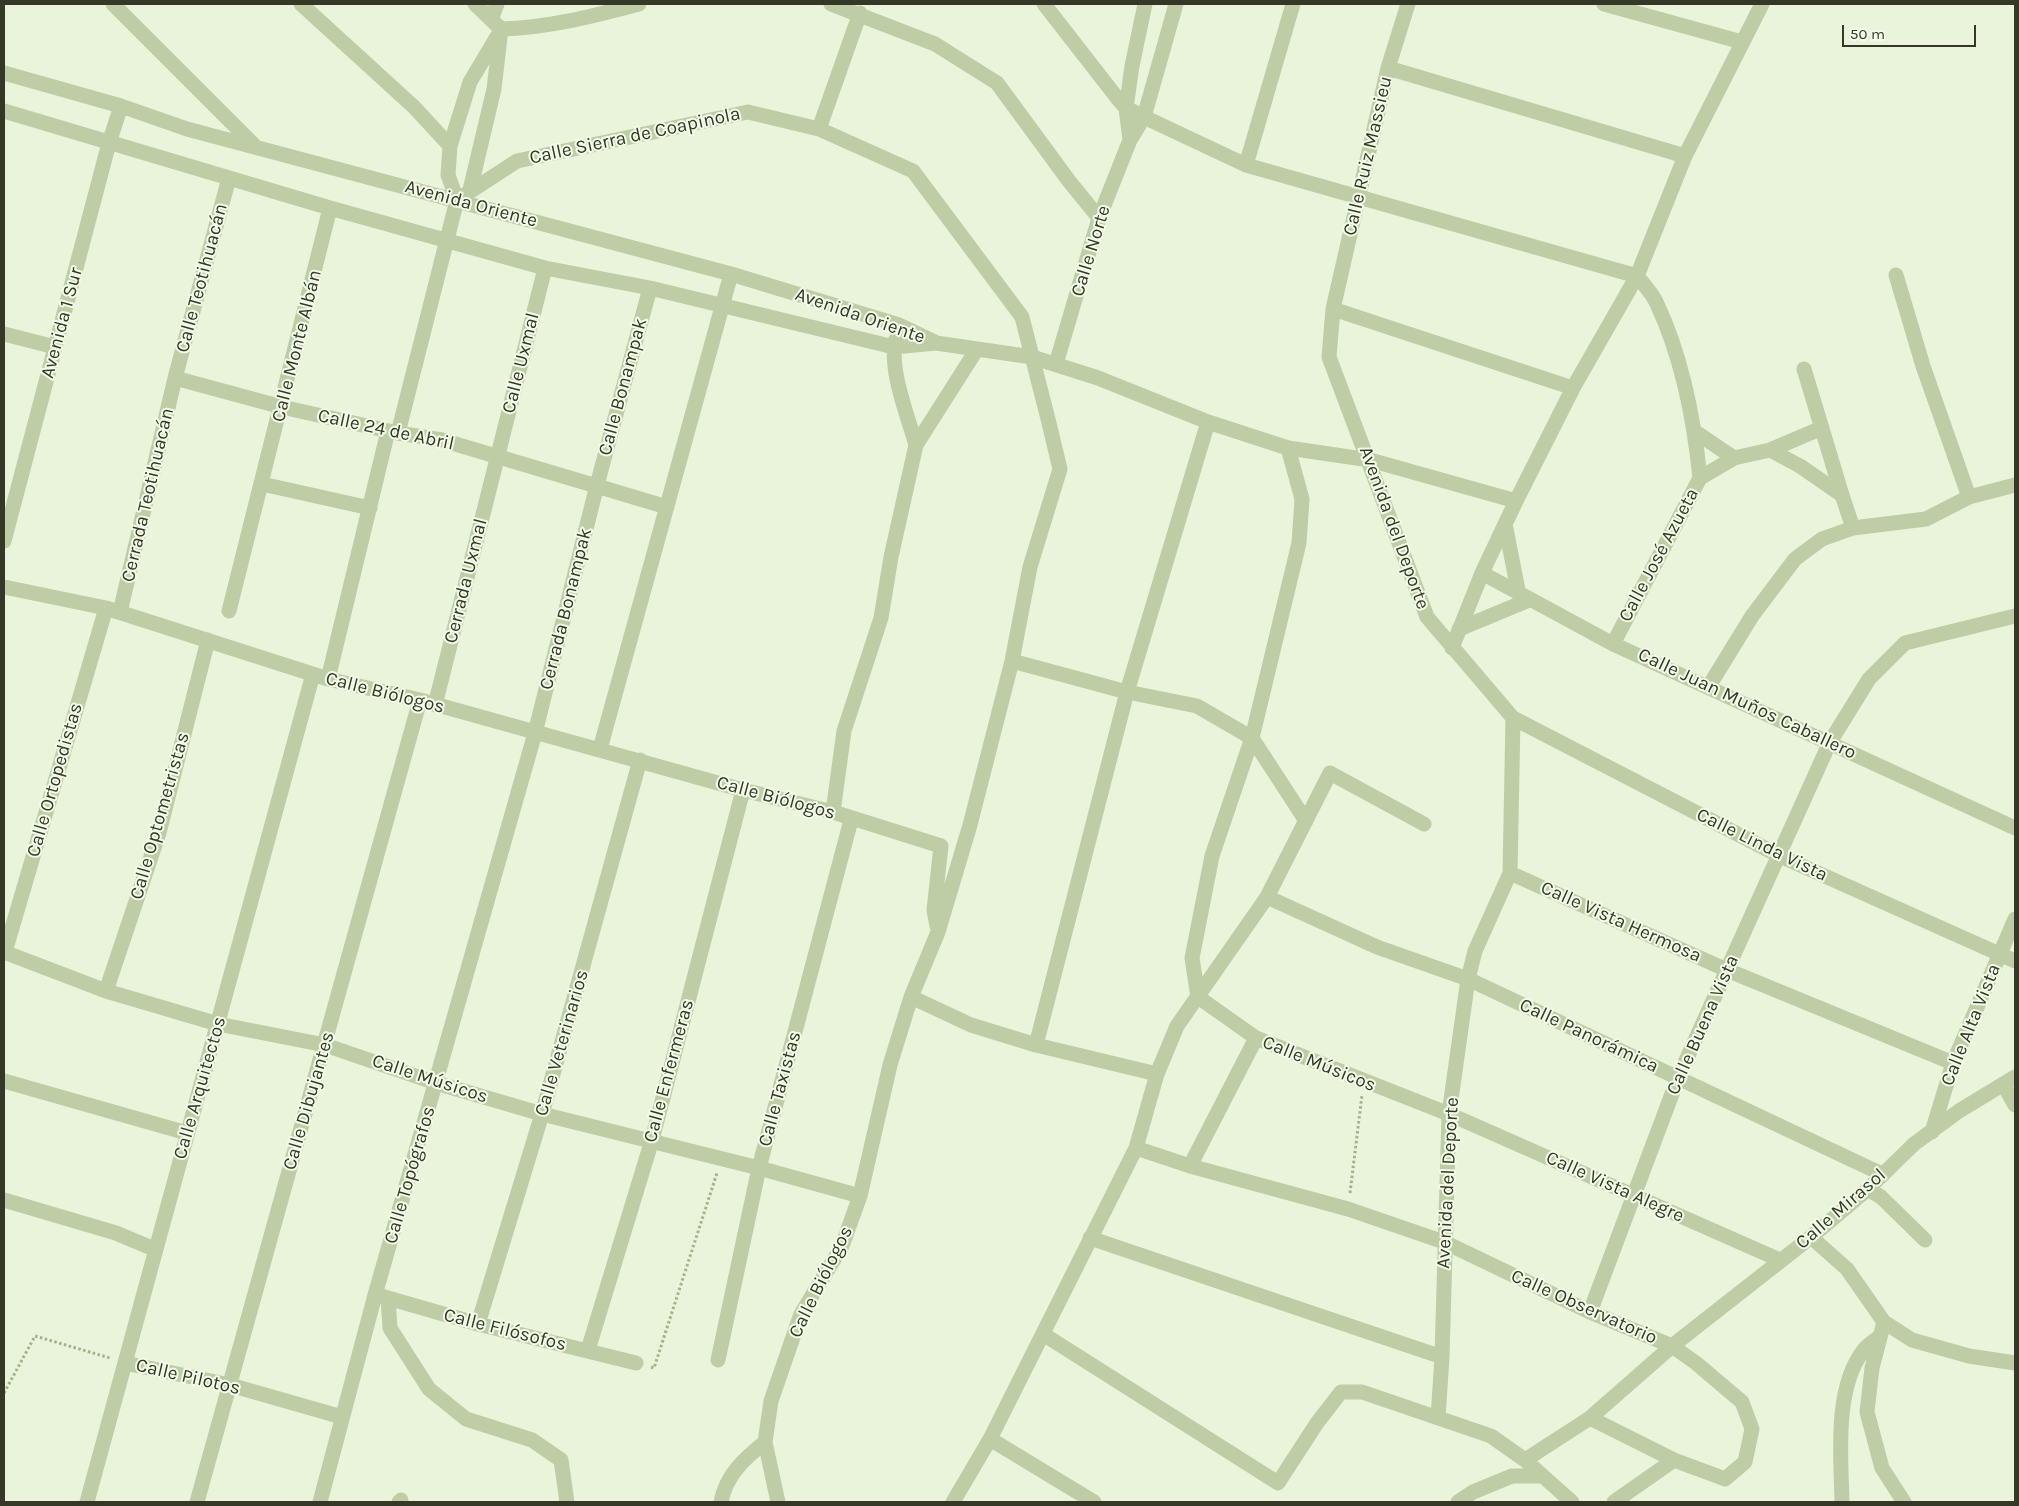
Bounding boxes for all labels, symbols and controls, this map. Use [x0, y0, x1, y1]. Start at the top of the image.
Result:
scale bar [1844, 15, 1978, 47]
text: 50 m [1850, 25, 1885, 43]
street label: Calle Ruiz Massieu [1339, 74, 1397, 238]
street label: Calle Sierra de Coapinola [527, 102, 743, 170]
street label: Avenida Oriente [402, 175, 540, 233]
street label: Calle Teotihuacán [171, 201, 233, 355]
street label: Calle Norte [1066, 203, 1116, 299]
street label: Avenida 1 Sur [36, 265, 88, 381]
street label: Calle Monte Albán [267, 268, 327, 424]
street label: Avenida Oriente [792, 283, 928, 349]
street label: Calle Uxmal [498, 310, 544, 416]
street label: Calle Bonampak [594, 316, 652, 458]
street label: Calle 24 de Abril [316, 404, 456, 456]
street label: Cerrada Teotihuacán [117, 406, 179, 584]
street label: Avenida del Deporte [1354, 443, 1434, 613]
street label: Calle José Azueta [1614, 484, 1704, 626]
street label: Cerrada Uxmal [440, 516, 492, 646]
street label: Cerrada Bonampak [535, 526, 597, 692]
street label: Calle Juan Muños Caballero [1634, 643, 1860, 765]
street label: Calle Biólogos [323, 667, 447, 719]
street label: Calle Ortopedistas [22, 700, 88, 860]
street label: Calle Optometristas [125, 730, 195, 902]
street label: Calle Biólogos [714, 771, 838, 825]
street label: Calle Linda Vista [1693, 803, 1831, 887]
street label: Calle Vista Hermosa [1537, 876, 1705, 968]
street label: Calle Buena Vista [1662, 952, 1744, 1098]
street label: Calle Alta Vista [1936, 961, 2006, 1089]
street label: Calle Veterinarios [530, 967, 594, 1119]
street label: Calle Panorámica [1516, 994, 1662, 1078]
street label: Calle Enfermeras [639, 997, 699, 1145]
street label: Calle Arquitectos [169, 1014, 231, 1162]
street label: Calle Dibujantes [278, 1029, 340, 1173]
street label: Calle Taxistas [754, 1029, 806, 1149]
street label: Calle Músicos [1259, 1031, 1379, 1097]
street label: Calle Músicos [369, 1050, 491, 1108]
street label: Avenida del Deporte [1432, 1097, 1464, 1269]
street label: Calle Topógrafos [379, 1104, 441, 1246]
street label: Calle Vista Alegre [1542, 1146, 1688, 1228]
street label: Calle Mirasol [1791, 1164, 1891, 1254]
street label: Calle Biólogos [784, 1222, 858, 1342]
street label: Calle Observatorio [1507, 1265, 1661, 1349]
street label: Calle Filósofos [441, 1304, 569, 1356]
street label: Calle Pilotos [134, 1354, 242, 1400]

